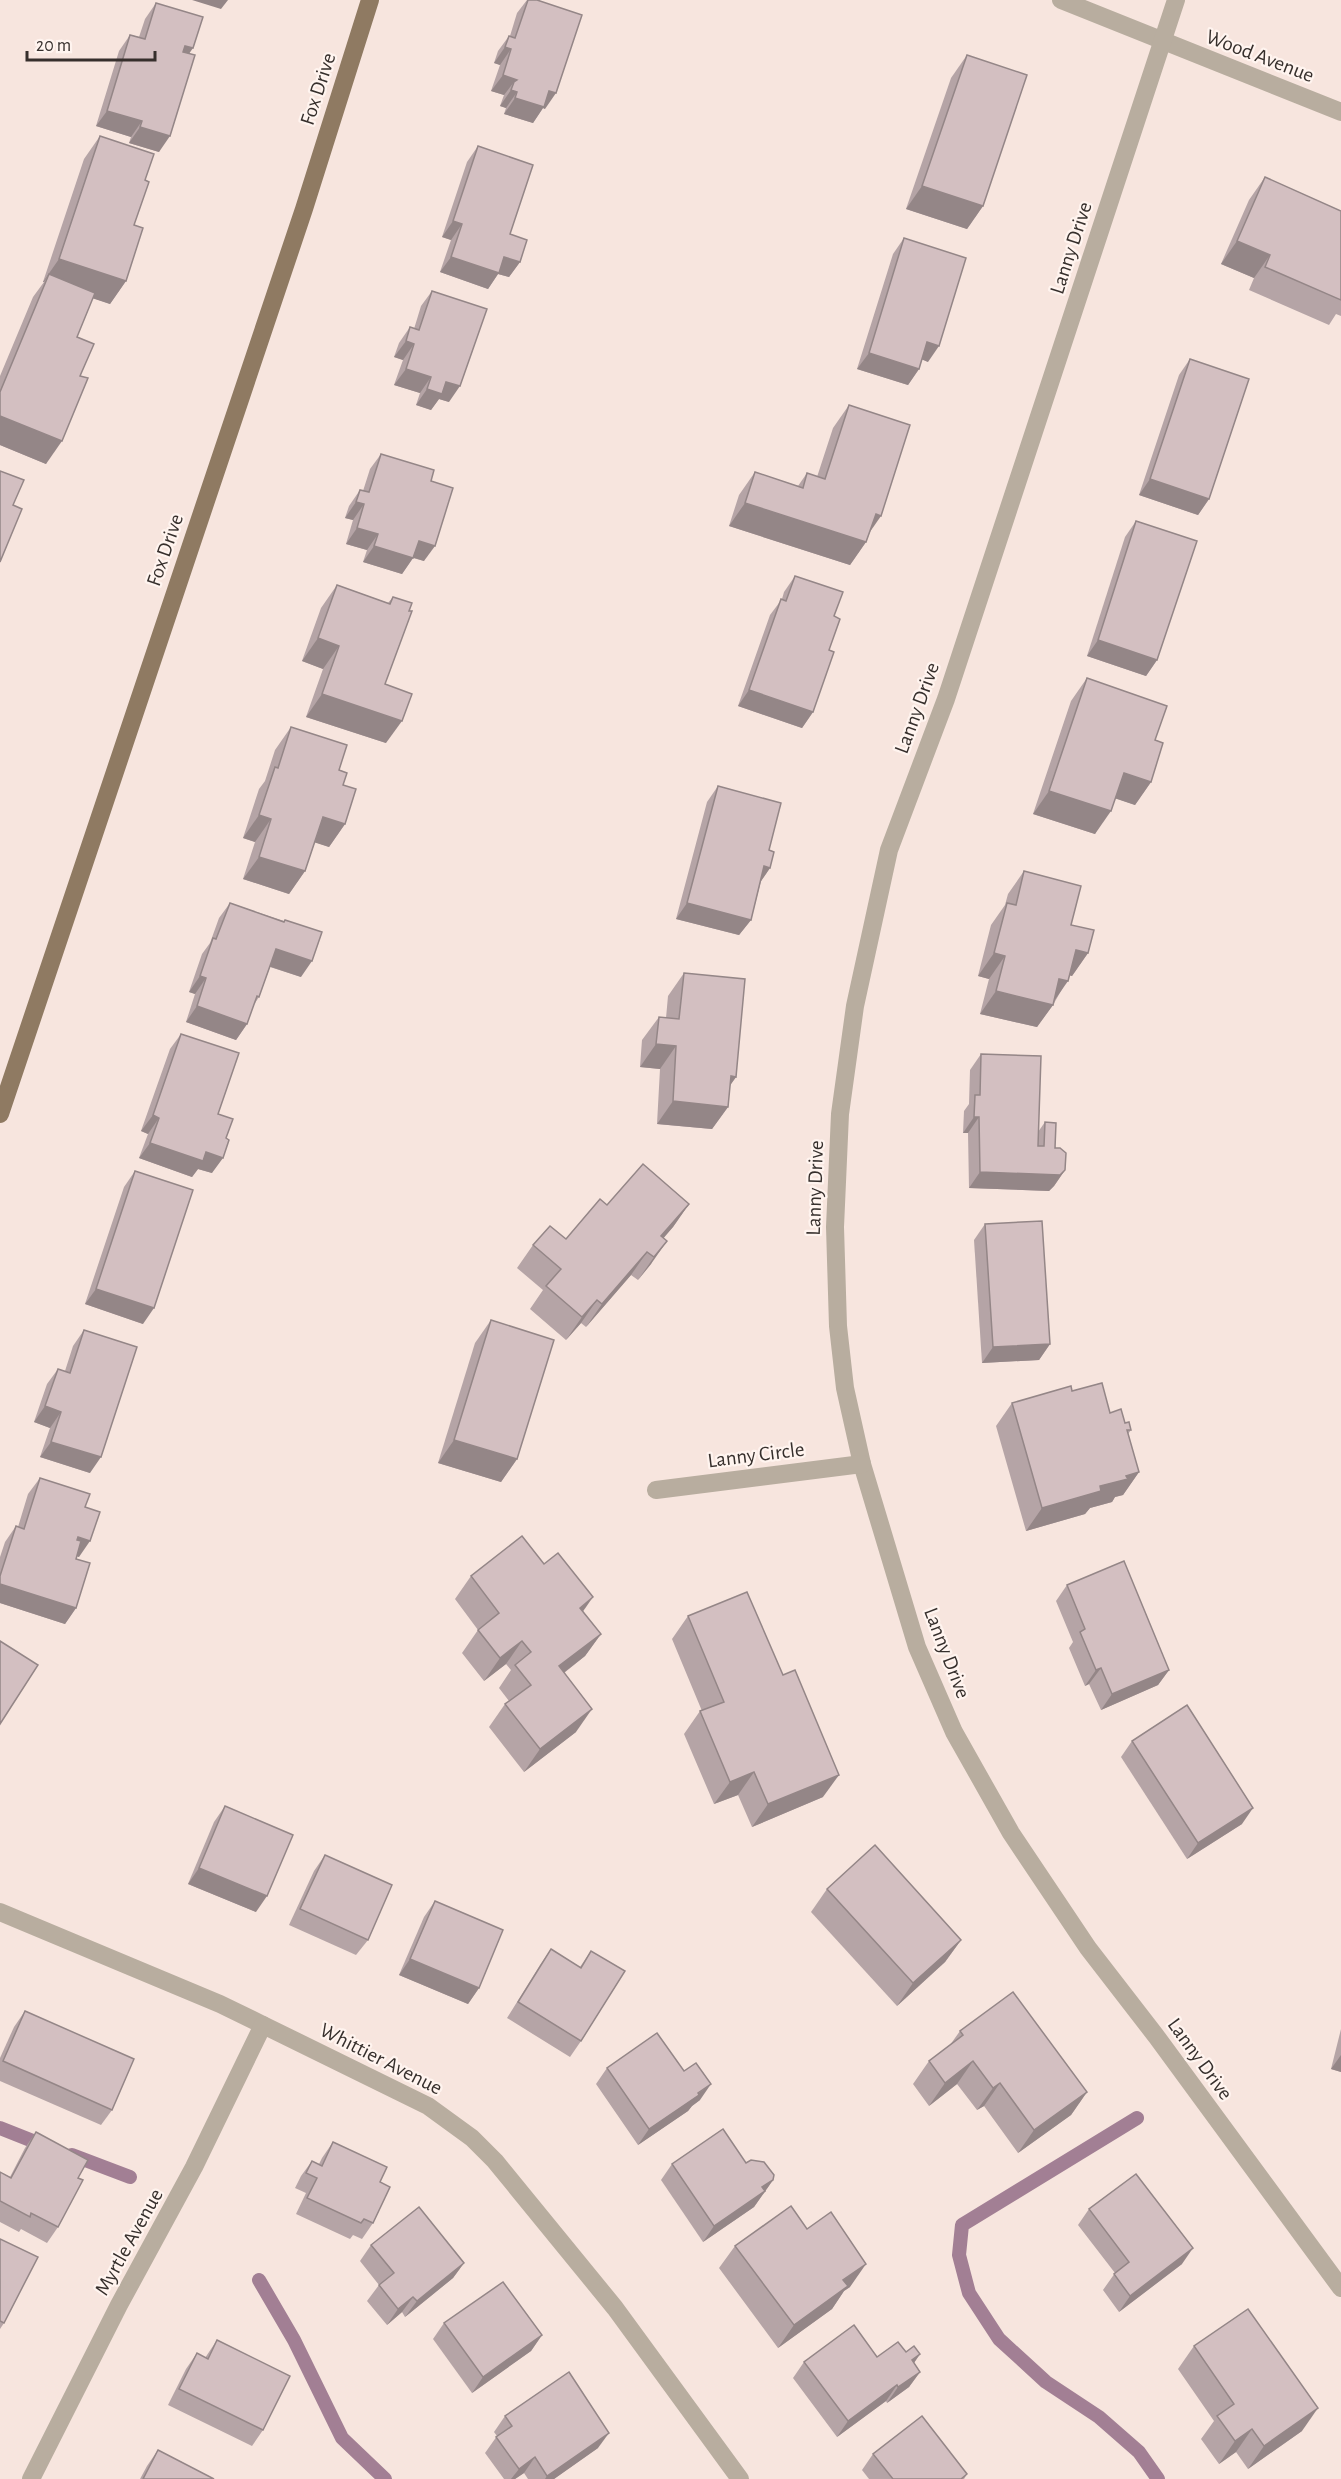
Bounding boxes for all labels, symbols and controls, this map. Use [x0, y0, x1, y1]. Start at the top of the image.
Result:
scale bar [27, 24, 154, 62]
street label: Wood Avenue [1203, 26, 1317, 86]
text: 20 m [36, 37, 71, 55]
street label: Fox Drive [296, 50, 340, 128]
street label: Lanny Drive [1046, 199, 1096, 297]
street label: Fox Drive [143, 511, 187, 589]
street label: Lanny Drive [891, 660, 943, 756]
street label: Lanny Drive [803, 1140, 827, 1236]
street label: Lanny Circle [706, 1439, 806, 1471]
street label: Lanny Drive [920, 1605, 974, 1701]
street label: Lanny Drive [1163, 2014, 1237, 2104]
street label: Whittier Avenue [316, 2019, 446, 2099]
street label: Myrtle Avenue [91, 2185, 167, 2299]

